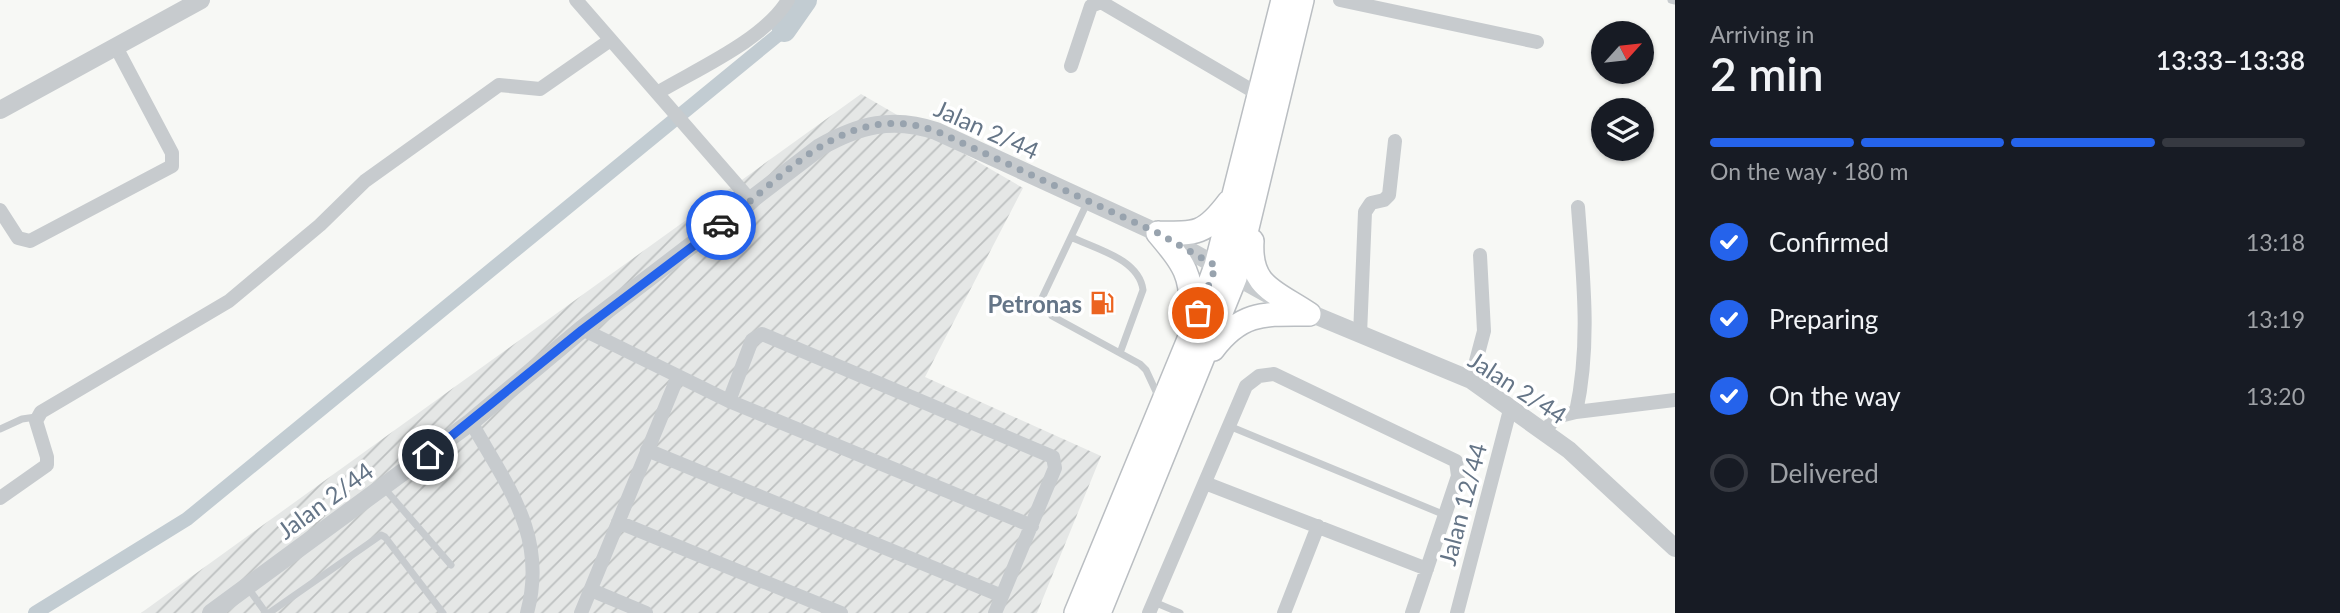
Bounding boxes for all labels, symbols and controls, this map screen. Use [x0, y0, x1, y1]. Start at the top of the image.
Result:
text: Arriving in [1710, 20, 1814, 48]
north arrow [1591, 21, 1654, 84]
map controls [1591, 21, 1654, 161]
text: 13:33–13:38 [2156, 44, 2305, 76]
text: 2 min [1710, 46, 1824, 101]
street label: Jalan 2/44 [930, 93, 1044, 165]
button: layers [1591, 98, 1654, 161]
text: On the way · 180 m [1710, 157, 1909, 185]
courier [686, 190, 756, 260]
icon: car [702, 206, 740, 244]
icon: check [1710, 223, 1748, 261]
text: Confirmed [1769, 226, 1889, 258]
text: 13:18 [2246, 228, 2305, 256]
pin [1168, 283, 1228, 343]
place label: Petronas [987, 289, 1082, 318]
fuel station icon: Petronas [1088, 289, 1116, 317]
icon: bag [1179, 294, 1217, 332]
icon: check [1710, 300, 1748, 338]
text: Preparing [1769, 303, 1878, 335]
text: 13:19 [2246, 305, 2305, 333]
street label: Jalan 2/44 [1463, 345, 1573, 430]
icon: check [1710, 377, 1748, 415]
text: On the way [1769, 380, 1901, 412]
text: 13:20 [2246, 382, 2305, 410]
pin [398, 425, 458, 485]
icon: home [409, 436, 447, 474]
street label: Jalan 12/44 [1432, 440, 1492, 568]
street label: Jalan 2/44 [271, 456, 379, 544]
text: Delivered [1769, 457, 1879, 489]

